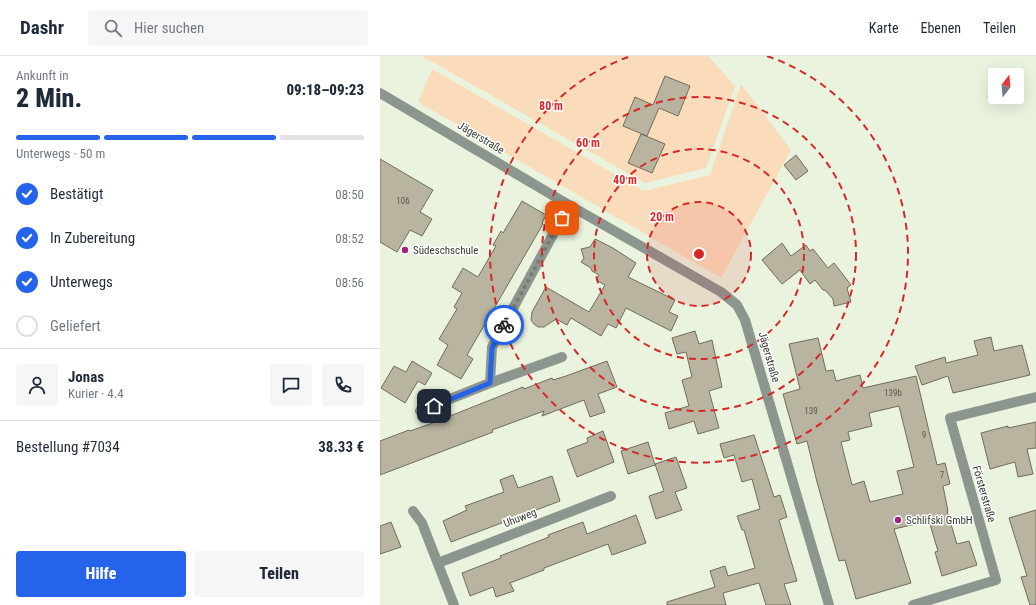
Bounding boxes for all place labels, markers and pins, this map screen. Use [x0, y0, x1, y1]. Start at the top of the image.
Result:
pin [545, 201, 579, 235]
place label: Südeschschule [413, 244, 478, 257]
marker: Südeschschule [400, 245, 410, 255]
centre of rings [692, 247, 706, 261]
pin [417, 389, 451, 423]
place label: Schlifski GmbH [906, 514, 973, 527]
marker: Schlifski GmbH [893, 515, 903, 525]

